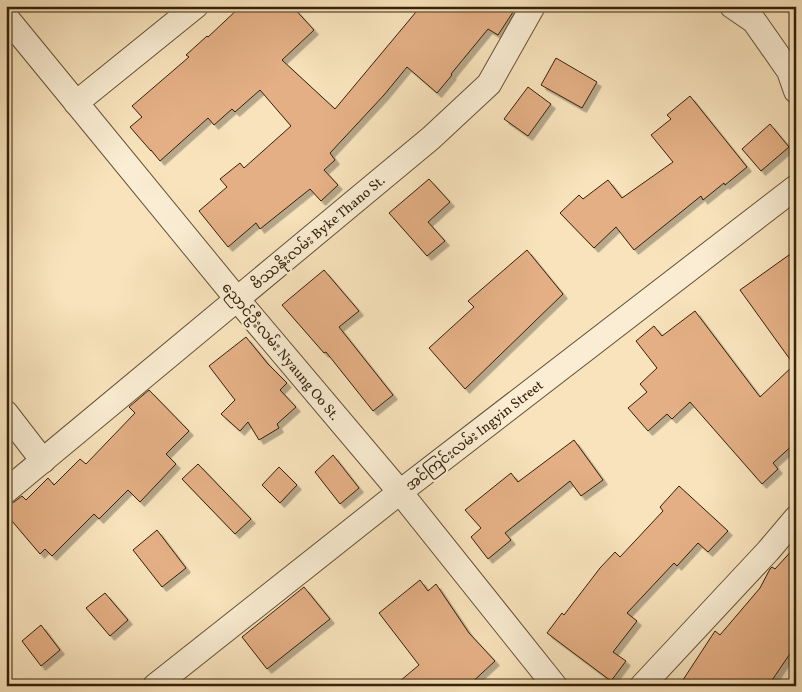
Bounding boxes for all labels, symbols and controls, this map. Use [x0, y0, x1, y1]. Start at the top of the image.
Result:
street label: ဗိဿနိုးလမ်း Byke Thano St. [247, 170, 390, 295]
street label: ညောင်ဦးလမ်း Nyaung Oo St. [216, 278, 345, 425]
street label: အင်ကြင်းလမ်း Ingyin Street [401, 375, 548, 497]

